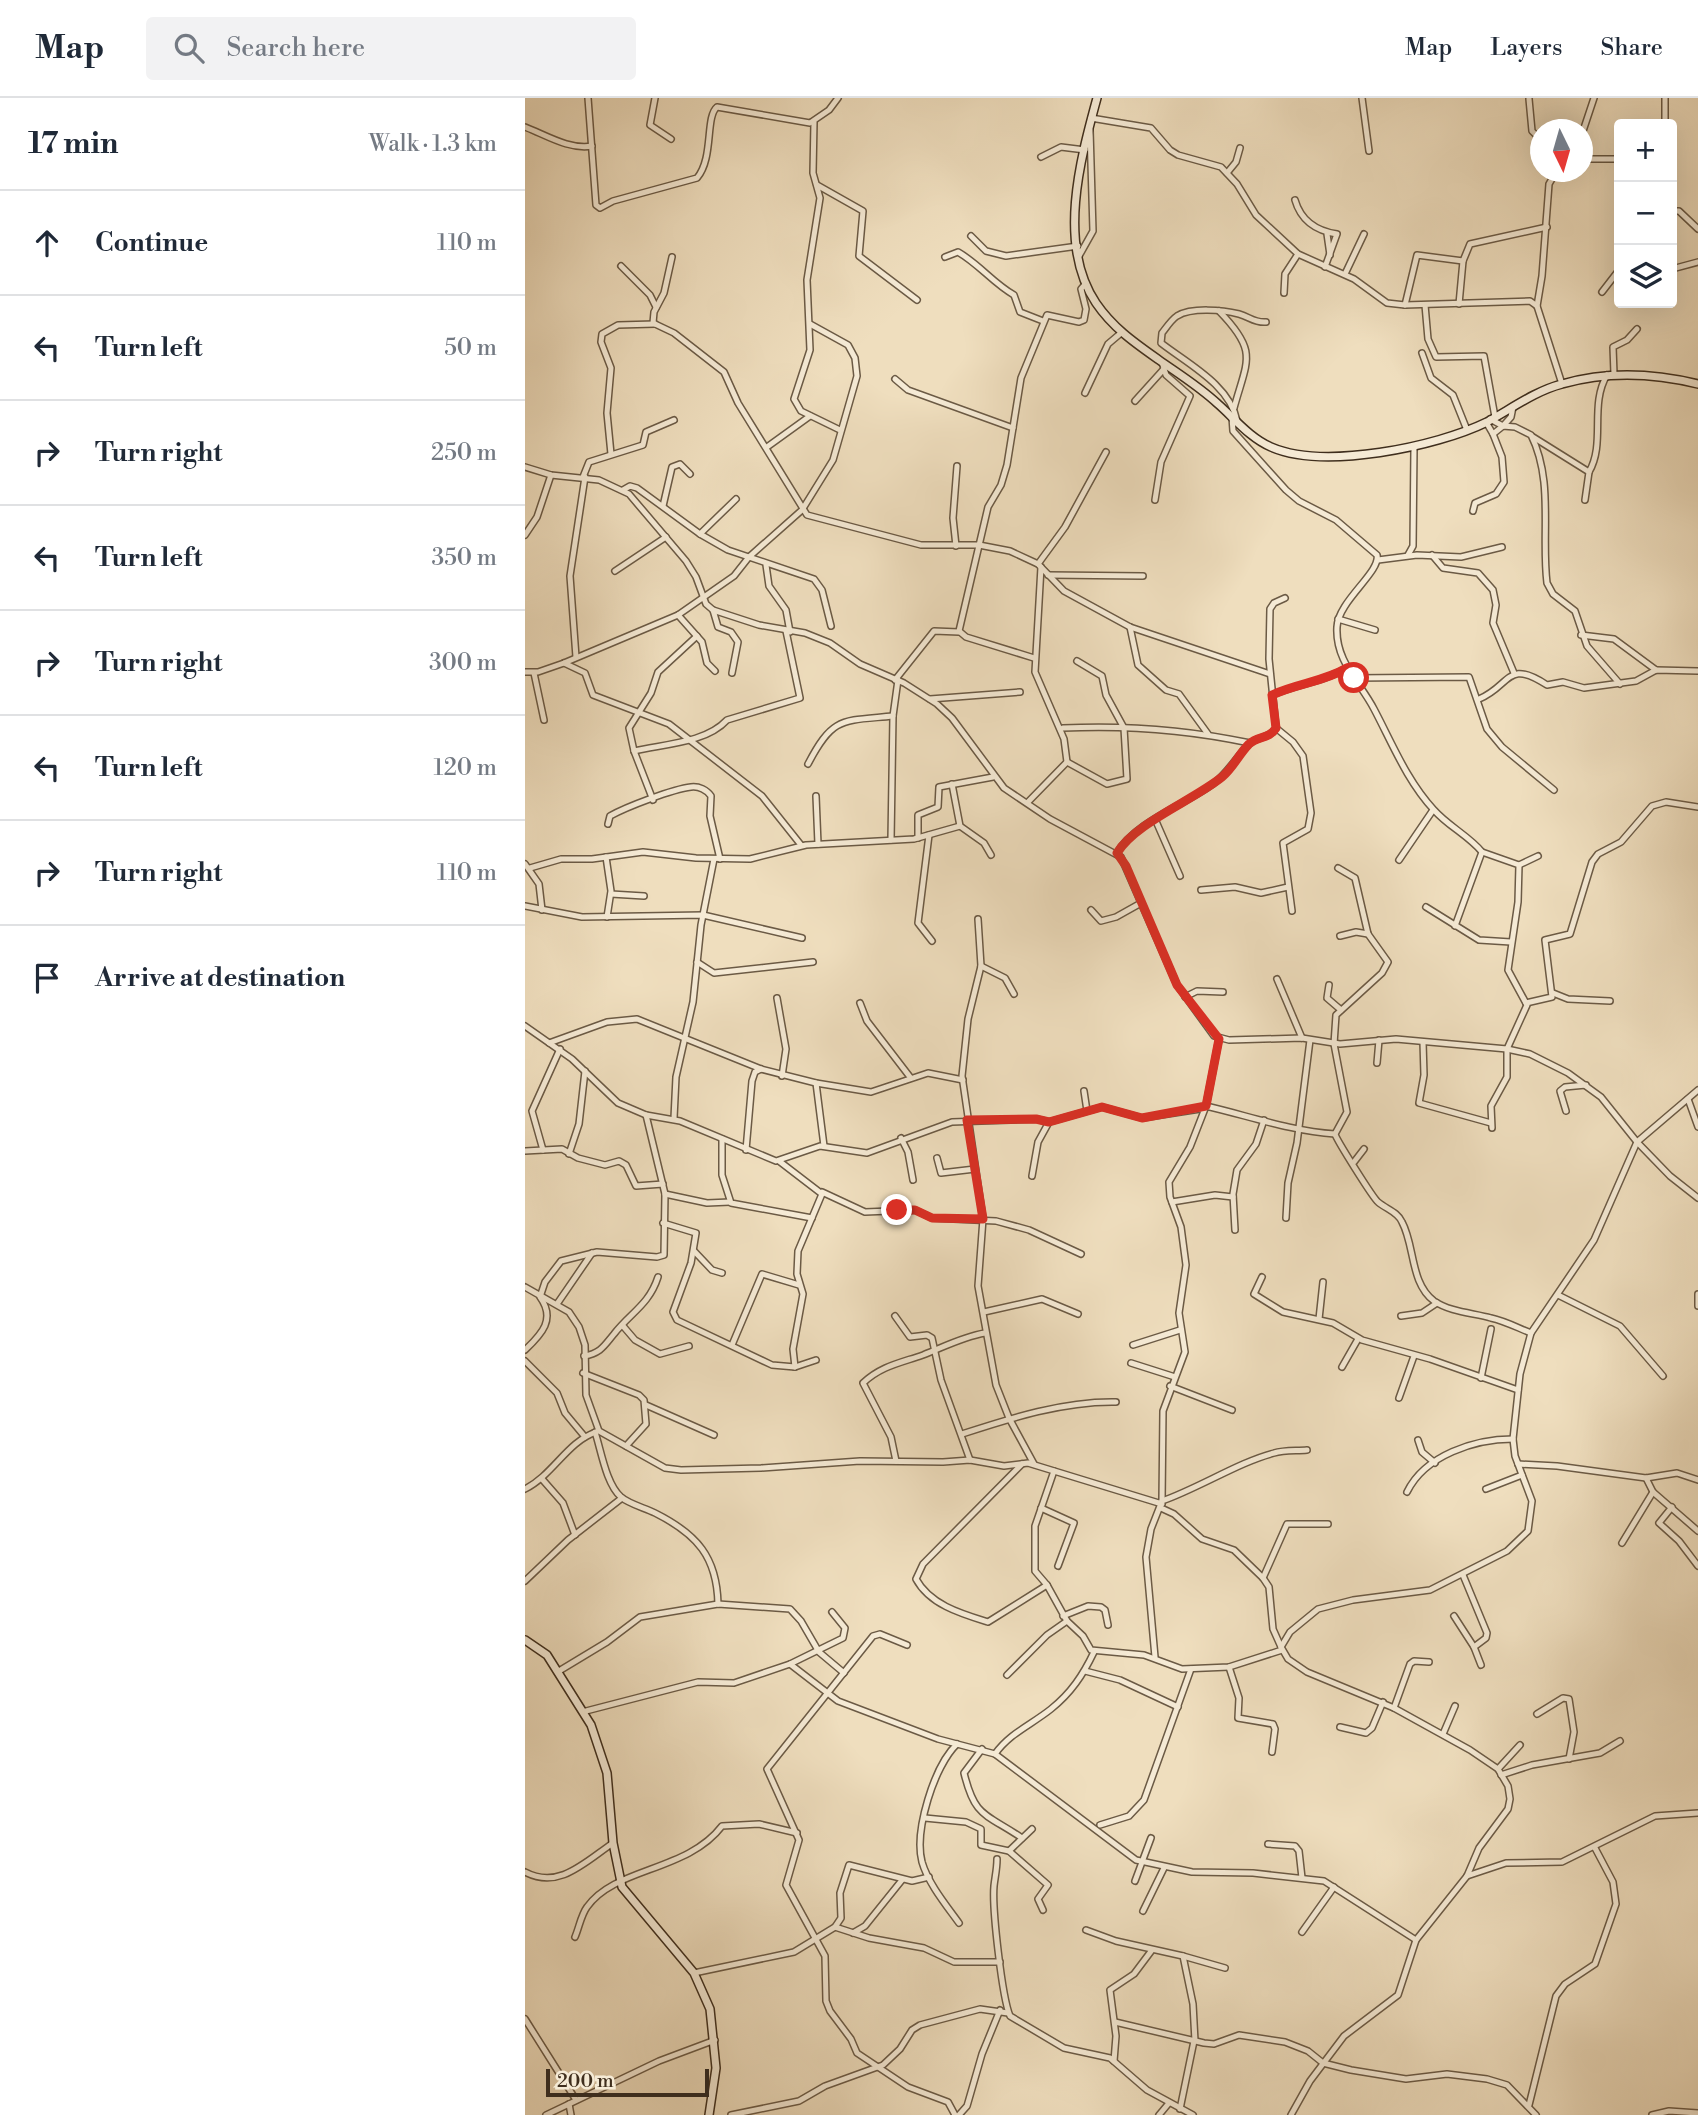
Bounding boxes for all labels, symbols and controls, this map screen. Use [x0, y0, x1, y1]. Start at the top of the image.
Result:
search box [146, 17, 636, 80]
text: Map [35, 28, 104, 69]
icon: search [170, 29, 208, 67]
text: Search here [226, 32, 365, 64]
text: Map [1405, 33, 1452, 63]
text: Layers [1490, 33, 1562, 63]
text: Share [1600, 33, 1663, 63]
north arrow [1530, 119, 1593, 182]
map controls [1614, 119, 1677, 308]
button: + [1614, 119, 1677, 182]
text: 17 min [28, 125, 119, 163]
text: Walk · 1.3 km [369, 130, 497, 158]
button: − [1614, 182, 1677, 245]
icon: ahead [28, 224, 66, 262]
text: Continue [95, 227, 208, 259]
text: 110 m [437, 229, 497, 257]
button: layers [1614, 245, 1677, 308]
icon: left [28, 329, 66, 367]
text: Turn left [95, 332, 203, 364]
text: 50 m [444, 334, 497, 362]
icon: right [28, 434, 66, 472]
text: Turn right [95, 437, 223, 469]
text: 250 m [431, 439, 497, 467]
icon: left [28, 539, 66, 577]
text: Turn left [95, 542, 203, 574]
text: 350 m [431, 544, 497, 572]
icon: right [28, 644, 66, 682]
text: Turn right [95, 647, 223, 679]
text: 300 m [429, 649, 497, 677]
route start [1338, 662, 1369, 693]
icon: left [28, 749, 66, 787]
text: Turn left [95, 752, 203, 784]
text: 120 m [433, 754, 497, 782]
icon: right [28, 854, 66, 892]
text: Turn right [95, 857, 223, 889]
text: 110 m [437, 859, 497, 887]
icon: arrive [28, 959, 66, 997]
text: Arrive at destination [95, 962, 345, 994]
route end [881, 1194, 912, 1225]
scale bar [546, 2066, 709, 2098]
text: 200 m [557, 2069, 614, 2093]

